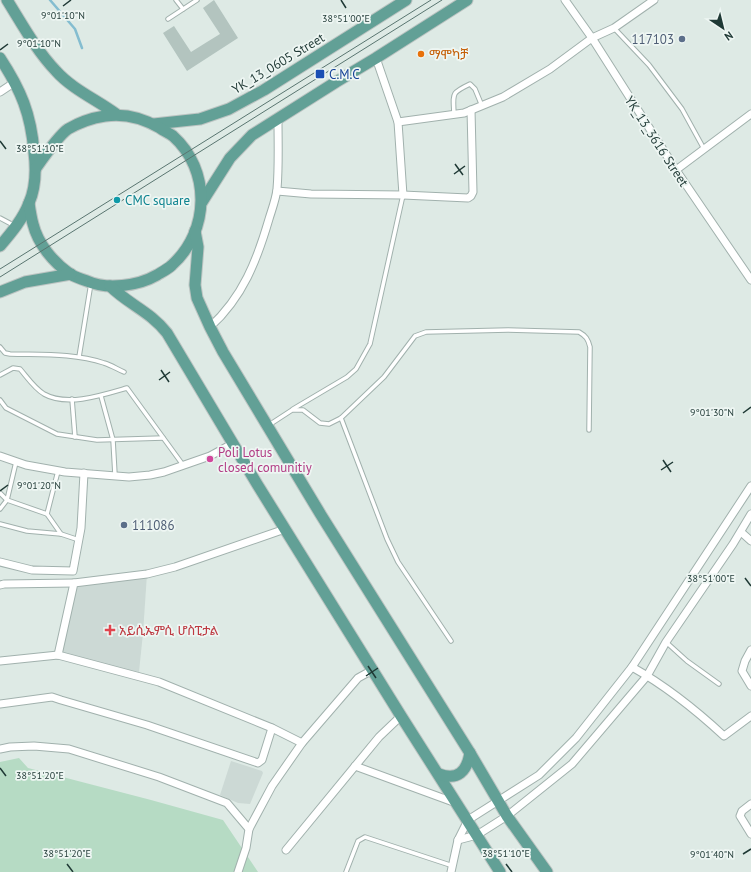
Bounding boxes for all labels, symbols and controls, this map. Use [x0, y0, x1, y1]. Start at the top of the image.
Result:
north arrow [703, 8, 743, 48]
text: 9°01'10"N [41, 9, 85, 22]
text: 38°51'00"E [322, 12, 370, 25]
text: N [722, 28, 736, 44]
street label: YK_13_0605 Street [229, 29, 328, 98]
place label: 117103 [631, 31, 674, 48]
marker: 117103 [677, 34, 687, 44]
text: 9°01'10"N [17, 37, 61, 50]
place label: ማሞካቻ [429, 46, 468, 63]
marker: ማሞካቻ [416, 49, 426, 59]
place label: C.M.C [329, 66, 360, 83]
marker: C.M.C [314, 68, 326, 80]
street label: YK_13_3616 Street [621, 93, 693, 190]
text: 38°51'10"E [16, 142, 64, 155]
place label: CMC square [125, 192, 190, 209]
marker: CMC square [112, 195, 122, 205]
text: 9°01'30"N [690, 406, 734, 419]
place label: Poli Lotus closed comunitiy [218, 444, 312, 476]
marker: Poli Lotus closed comunitiy [205, 454, 215, 464]
text: 9°01'20"N [17, 479, 61, 492]
place label: 111086 [132, 517, 175, 534]
marker: 111086 [119, 520, 129, 530]
text: 38°51'00"E [687, 572, 735, 585]
place label: አይሲኤምሲ ሆስፒታል [119, 622, 219, 639]
marker: አይሲኤምሲ ሆስፒታል [104, 624, 116, 636]
text: 38°51'20"E [16, 769, 64, 782]
text: 38°51'20"E [43, 847, 91, 860]
text: 38°51'10"E [482, 847, 530, 860]
text: 9°01'40"N [690, 848, 734, 861]

